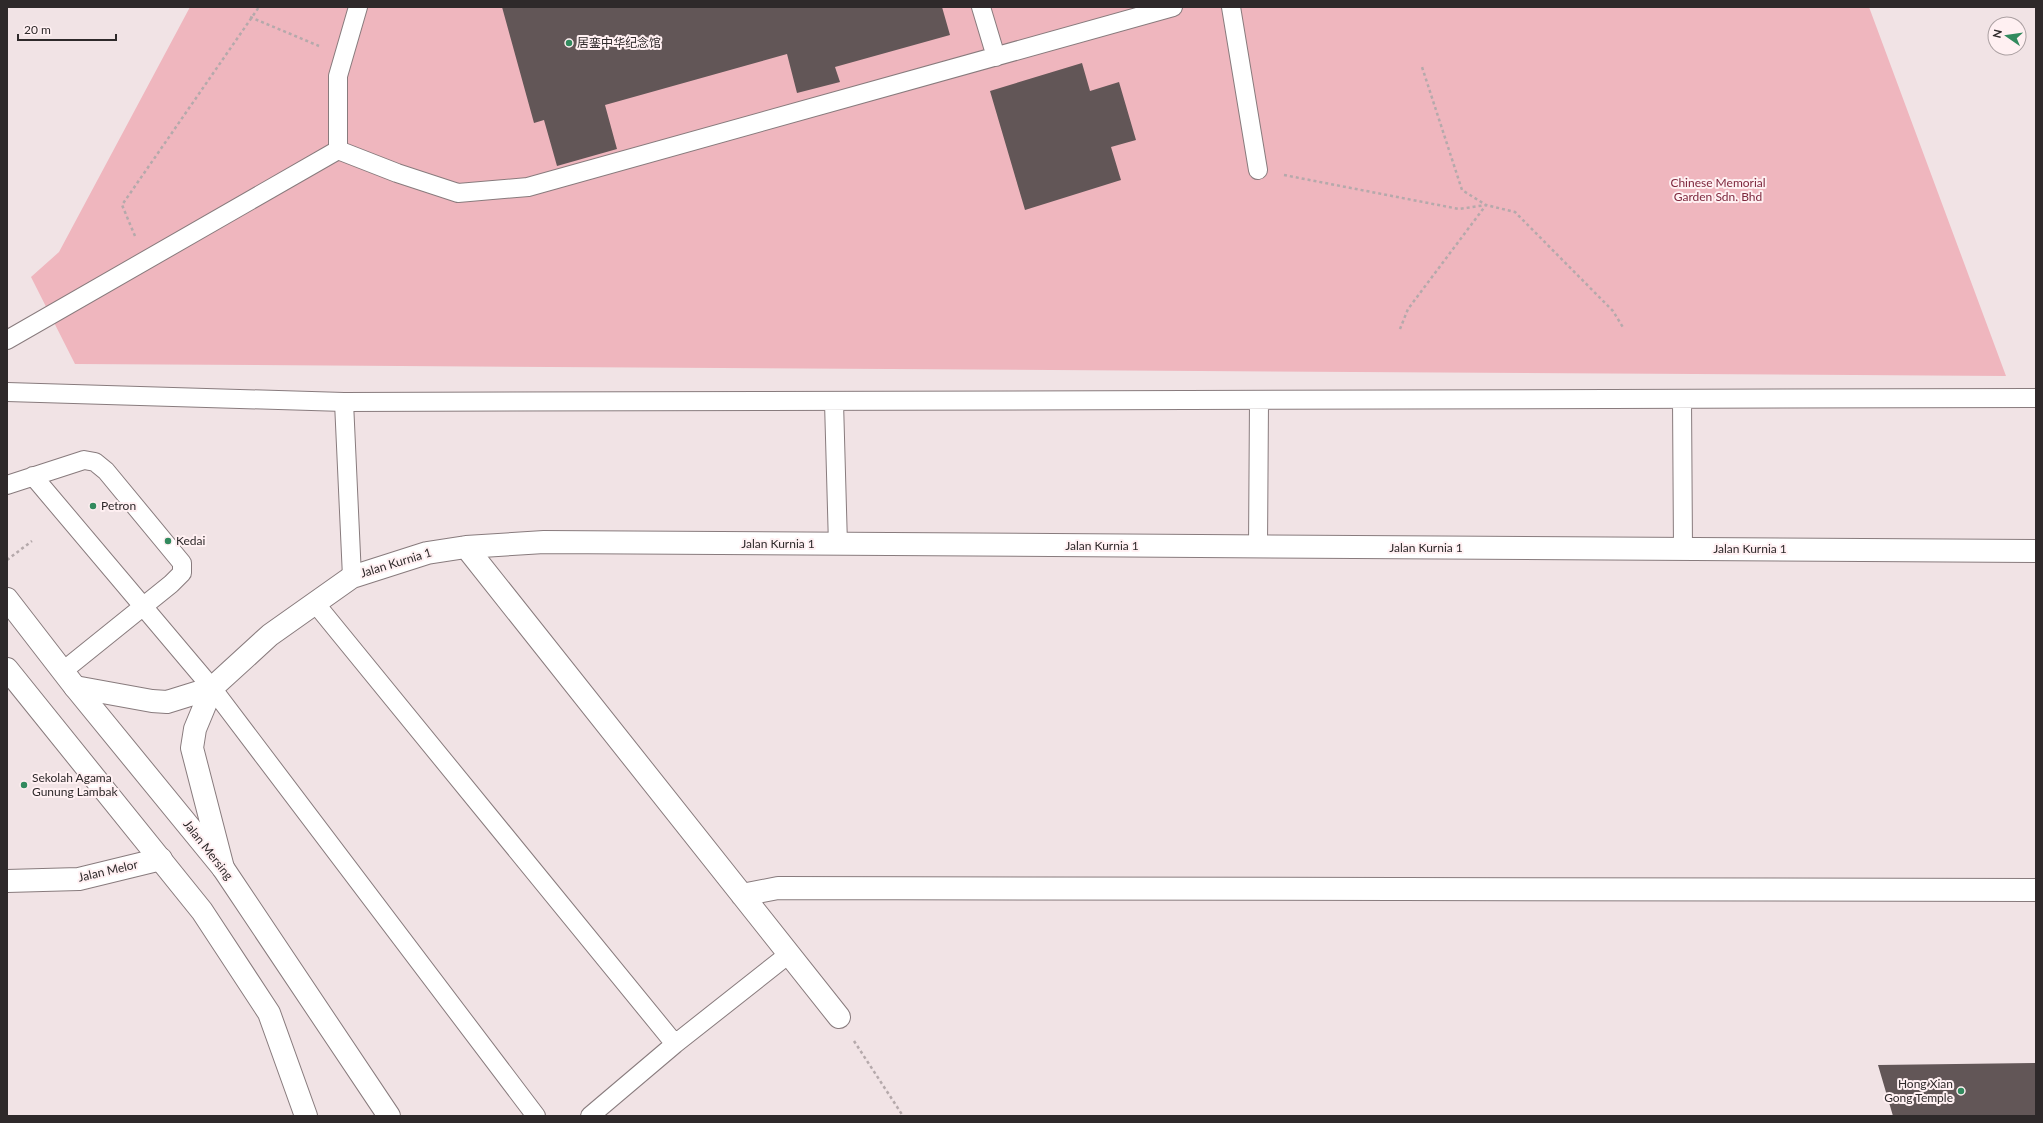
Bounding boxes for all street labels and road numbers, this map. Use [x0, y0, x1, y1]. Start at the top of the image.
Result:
street label: Jalan Kurnia 1 [741, 536, 815, 551]
street label: Jalan Kurnia 1 [1065, 538, 1139, 553]
street label: Jalan Kurnia 1 [1389, 540, 1463, 555]
street label: Jalan Kurnia 1 [1713, 541, 1787, 556]
street label: Jalan Kurnia 1 [358, 545, 433, 580]
street label: Jalan Mersing [180, 817, 236, 883]
street label: Jalan Melor [77, 856, 140, 885]

